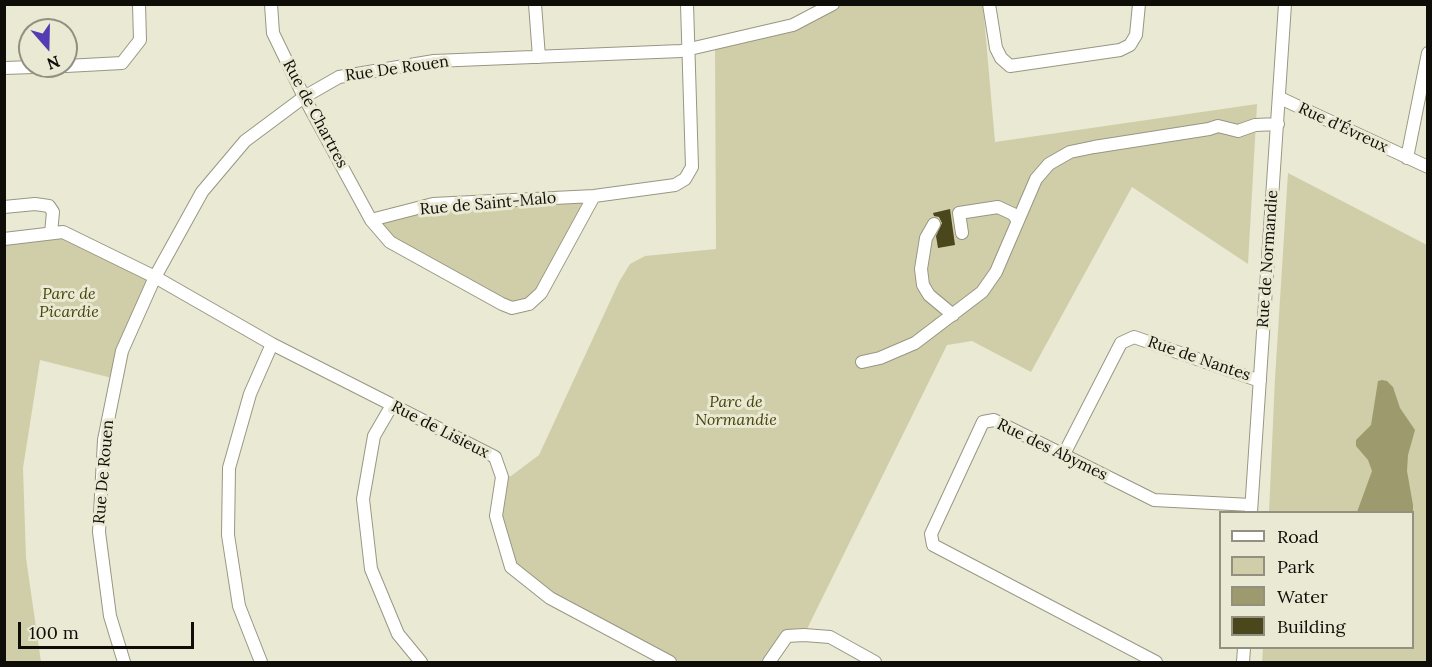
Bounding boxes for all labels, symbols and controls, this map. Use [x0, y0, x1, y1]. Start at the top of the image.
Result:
north arrow [18, 18, 78, 78]
text: N [44, 52, 63, 75]
street label: Rue De Rouen [344, 52, 450, 86]
street label: Rue de Chartres [278, 56, 352, 172]
street label: Rue d'Évreux [1295, 99, 1391, 157]
street label: Rue de Saint-Malo [419, 188, 557, 220]
street label: Rue de Normandie [1254, 189, 1282, 329]
park label: Parc de Picardie [39, 284, 99, 322]
street label: Rue de Nantes [1145, 332, 1253, 386]
park label: Parc de Normandie [695, 392, 777, 430]
street label: Rue de Lisieux [388, 397, 492, 463]
street label: Rue des Abymes [994, 415, 1110, 485]
street label: Rue De Rouen [90, 419, 118, 525]
legend [1219, 511, 1414, 649]
text: Road [1277, 525, 1319, 548]
text: Park [1277, 555, 1314, 578]
text: Water [1277, 585, 1328, 608]
scale bar [21, 610, 196, 648]
text: Building [1277, 615, 1345, 638]
text: 100 m [29, 621, 79, 644]

